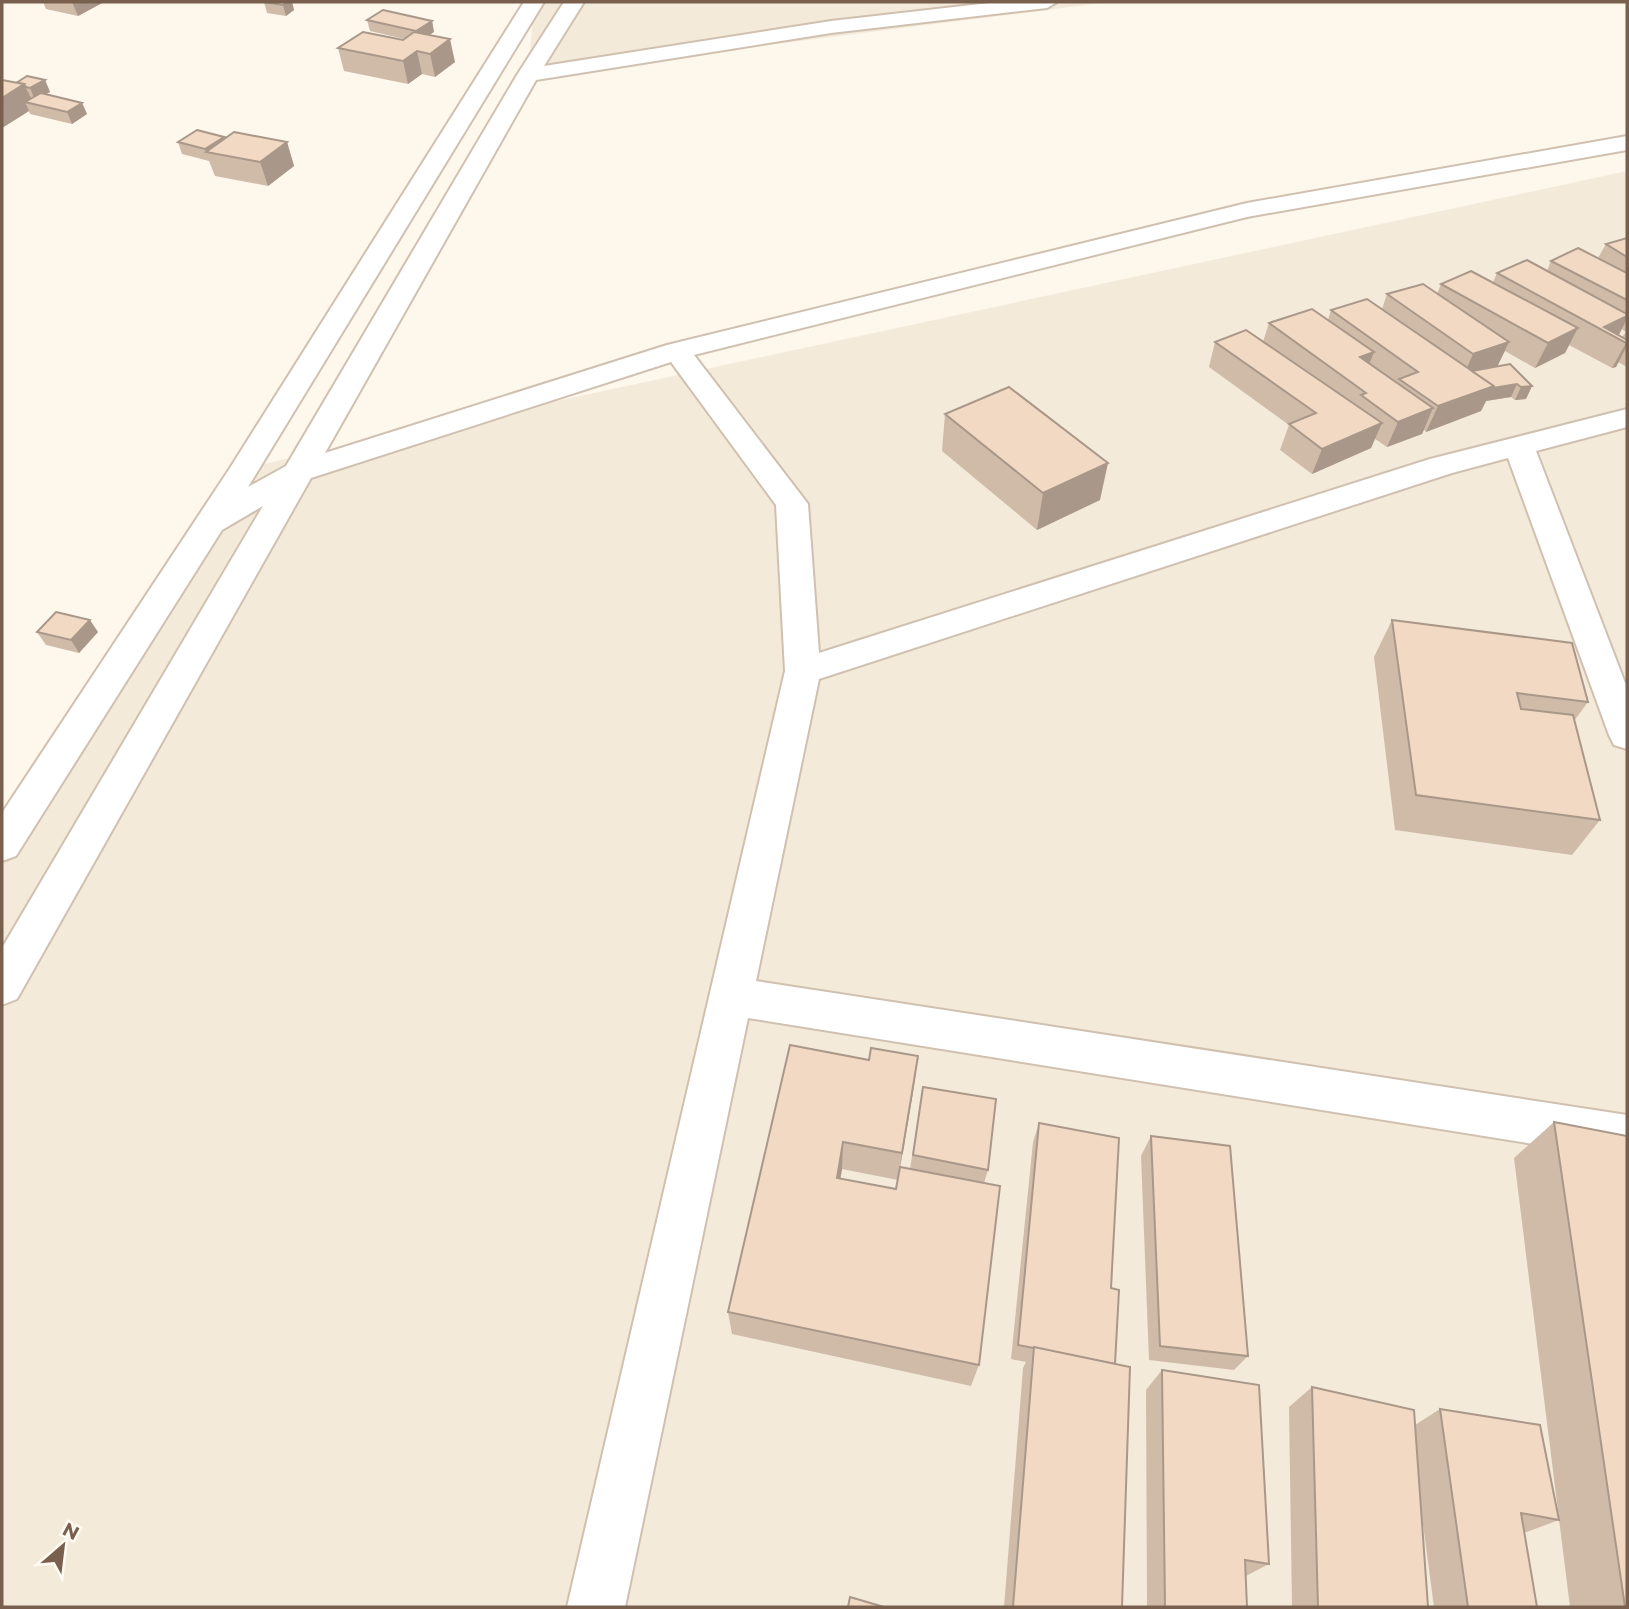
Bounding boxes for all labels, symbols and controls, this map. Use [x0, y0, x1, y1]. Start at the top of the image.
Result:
north arrow [28, 1511, 98, 1581]
text: N [59, 1518, 83, 1545]

